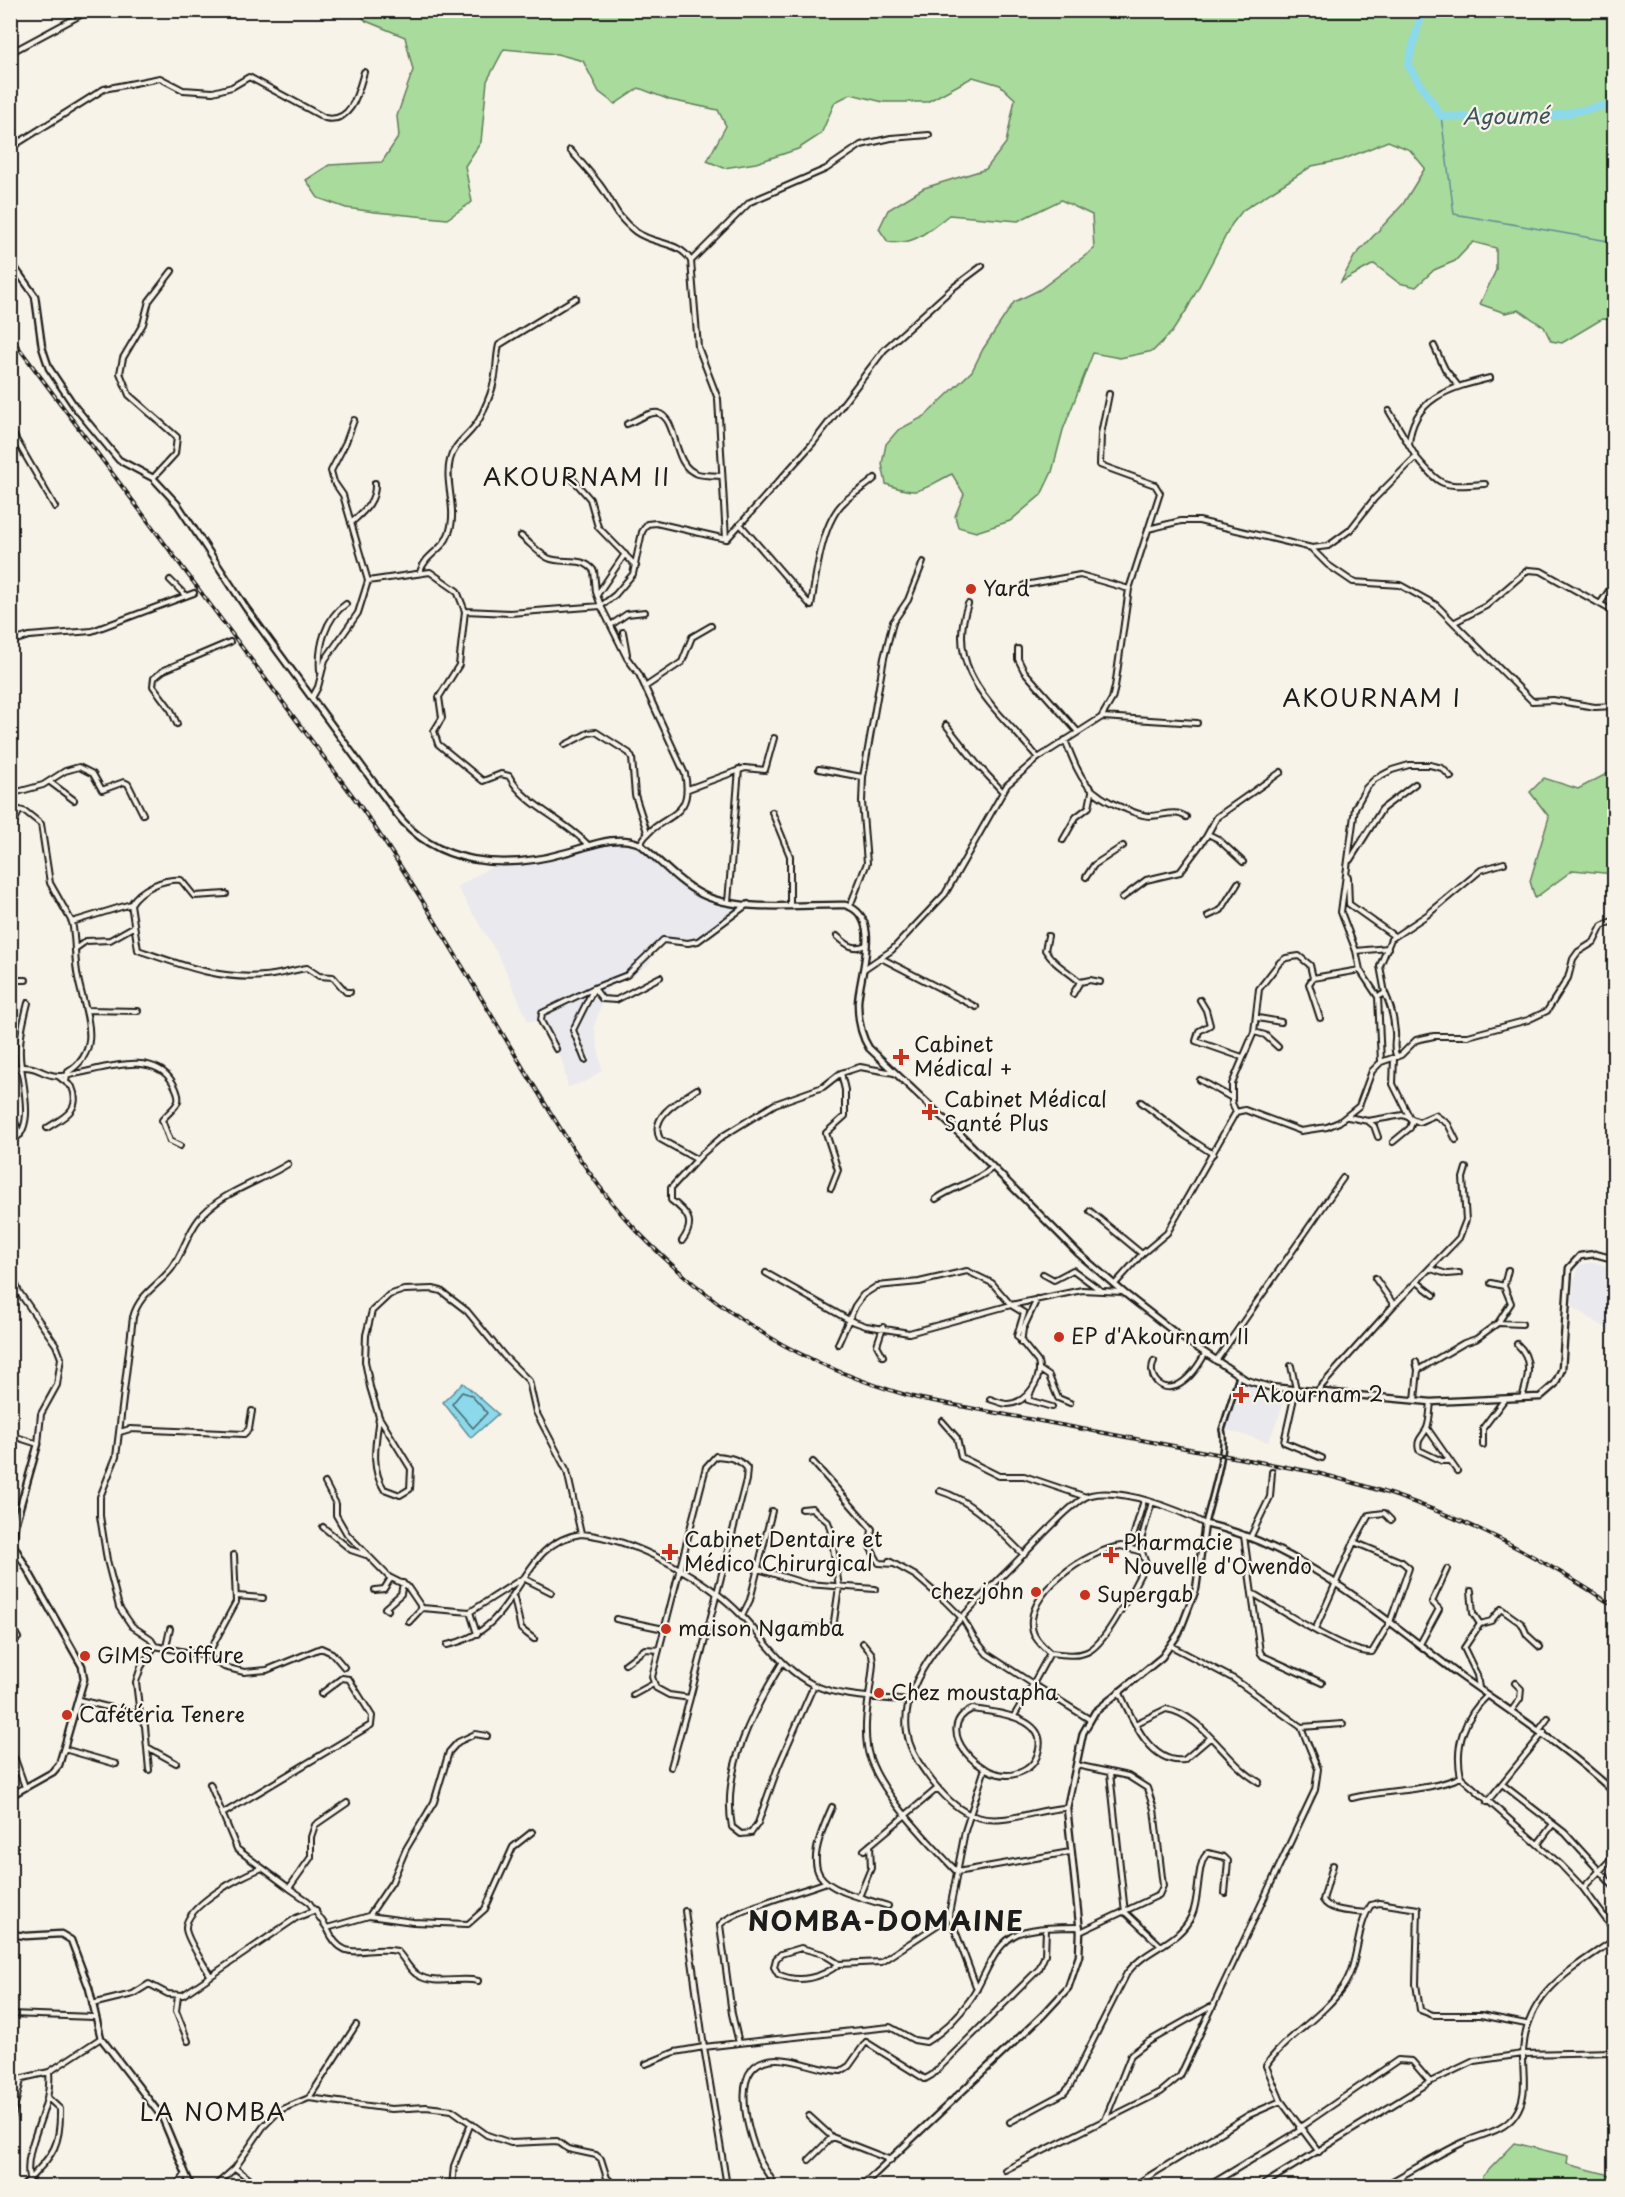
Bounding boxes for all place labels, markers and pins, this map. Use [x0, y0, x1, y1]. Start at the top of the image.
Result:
place label: Yard [983, 571, 1030, 603]
marker: Yard [964, 582, 978, 596]
place label: Cabinet Médical + [914, 1027, 1013, 1083]
marker: Cabinet Médical + [892, 1048, 910, 1066]
place label: Cabinet Médical Santé Plus [944, 1082, 1107, 1138]
marker: Cabinet Médical Santé Plus [921, 1103, 939, 1121]
place label: EP d'Akournam II [1071, 1319, 1249, 1351]
marker: EP d'Akournam II [1052, 1330, 1066, 1344]
place label: Akournam 2 [1253, 1377, 1383, 1409]
marker: Akournam 2 [1234, 1388, 1248, 1402]
place label: Cabinet Dentaire et Médico Chirurgical [684, 1522, 883, 1578]
place label: Pharmacie Nouvelle d'Owendo [1123, 1525, 1312, 1581]
marker: Cabinet Dentaire et Médico Chirurgical [661, 1543, 679, 1561]
marker: Pharmacie Nouvelle d'Owendo [1104, 1548, 1118, 1562]
place label: chez john [931, 1574, 1024, 1606]
place label: Supergab [1097, 1577, 1193, 1609]
marker: chez john [1029, 1585, 1043, 1599]
marker: Supergab [1078, 1588, 1092, 1602]
place label: maison Ngamba [678, 1611, 844, 1643]
marker: maison Ngamba [659, 1622, 673, 1636]
place label: GIMS Coiffure [97, 1638, 244, 1670]
marker: GIMS Coiffure [78, 1649, 92, 1663]
place label: Chez moustapha [891, 1675, 1059, 1707]
marker: Chez moustapha [872, 1686, 886, 1700]
place label: Cafétéria Tenere [79, 1697, 245, 1729]
marker: Cafétéria Tenere [60, 1708, 74, 1722]

